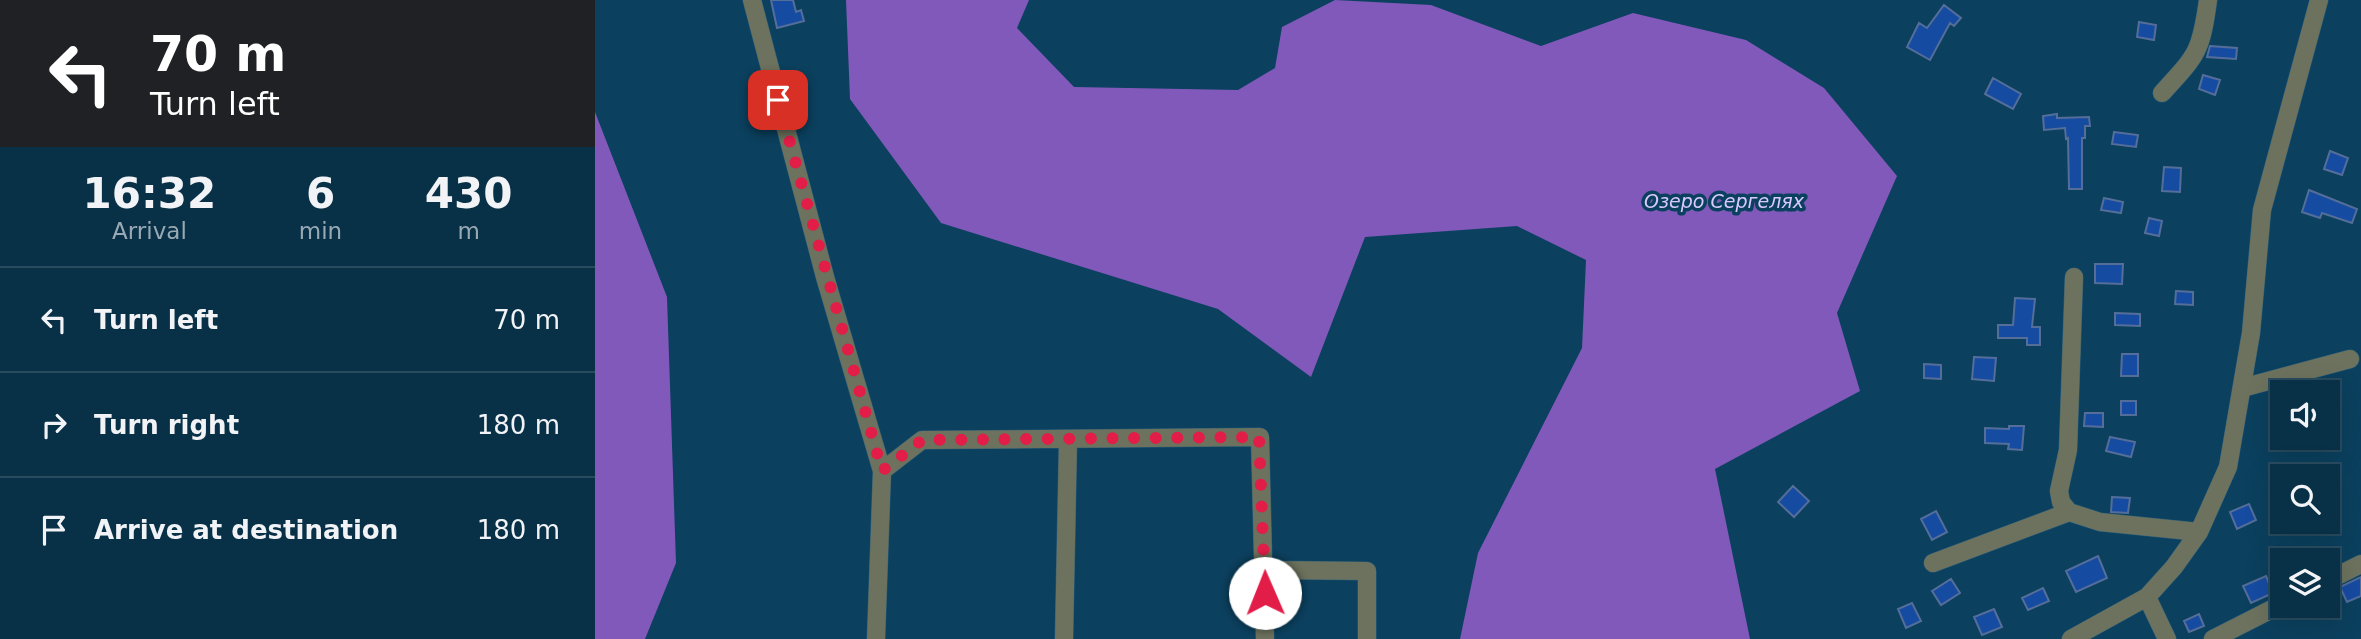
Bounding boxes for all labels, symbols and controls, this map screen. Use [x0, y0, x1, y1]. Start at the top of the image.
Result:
text: 70 m [150, 26, 286, 83]
icon: left [35, 28, 126, 119]
pin [748, 70, 808, 130]
icon: arrive [759, 81, 797, 119]
text: Turn left [150, 85, 280, 123]
text: 16:32 [83, 169, 216, 218]
text: 6 [306, 169, 335, 218]
text: 430 [425, 169, 512, 218]
water label: Озеро Сергелях [1644, 190, 1805, 212]
text: Arrival [112, 218, 187, 244]
text: min [299, 218, 342, 244]
text: m [457, 218, 480, 244]
icon: left [35, 301, 73, 339]
text: Turn left [94, 305, 218, 335]
text: 70 m [493, 305, 560, 335]
map controls [2270, 380, 2340, 618]
button: sound [2270, 380, 2340, 450]
icon: right [35, 406, 73, 444]
text: Turn right [94, 410, 239, 440]
text: 180 m [477, 410, 560, 440]
button: search [2270, 464, 2340, 534]
icon: arrive [35, 511, 73, 549]
text: Arrive at destination [94, 515, 398, 545]
text: 180 m [477, 515, 560, 545]
button: layers [2270, 548, 2340, 618]
position arrow [1228, 556, 1302, 630]

